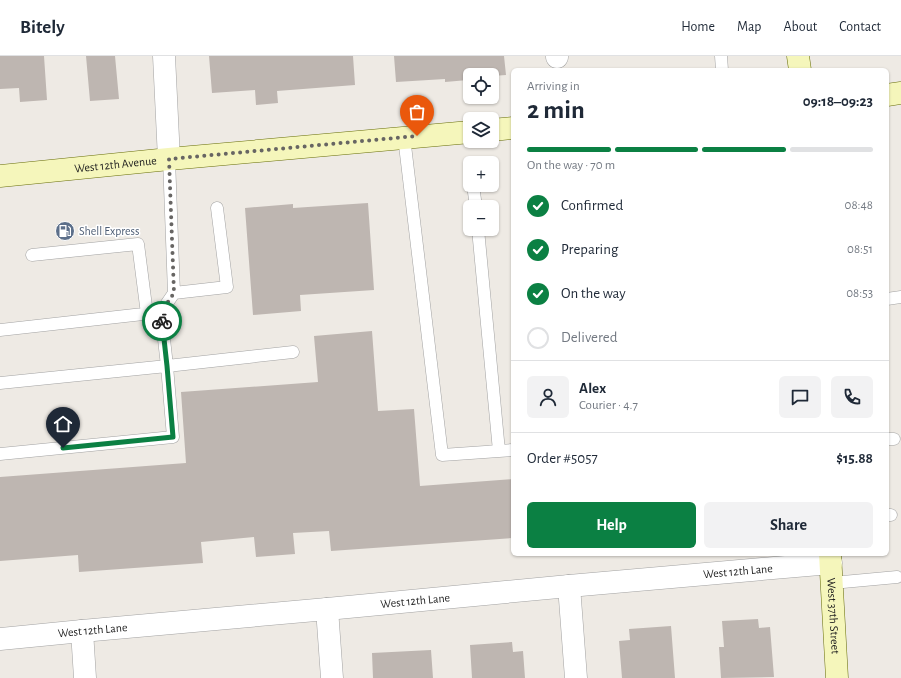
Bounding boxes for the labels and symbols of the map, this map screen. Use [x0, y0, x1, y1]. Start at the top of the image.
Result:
pin [400, 95, 434, 136]
street label: West 12th Avenue [74, 154, 157, 175]
fuel station icon: Shell Express [54, 220, 76, 242]
place label: Shell Express [79, 225, 140, 237]
courier [142, 301, 182, 341]
pin [46, 407, 80, 448]
street label: West 12th Lane [703, 562, 773, 580]
street label: West 37th Street [825, 577, 842, 655]
street label: West 12th Lane [380, 591, 451, 610]
street label: West 12th Lane [57, 621, 128, 639]

